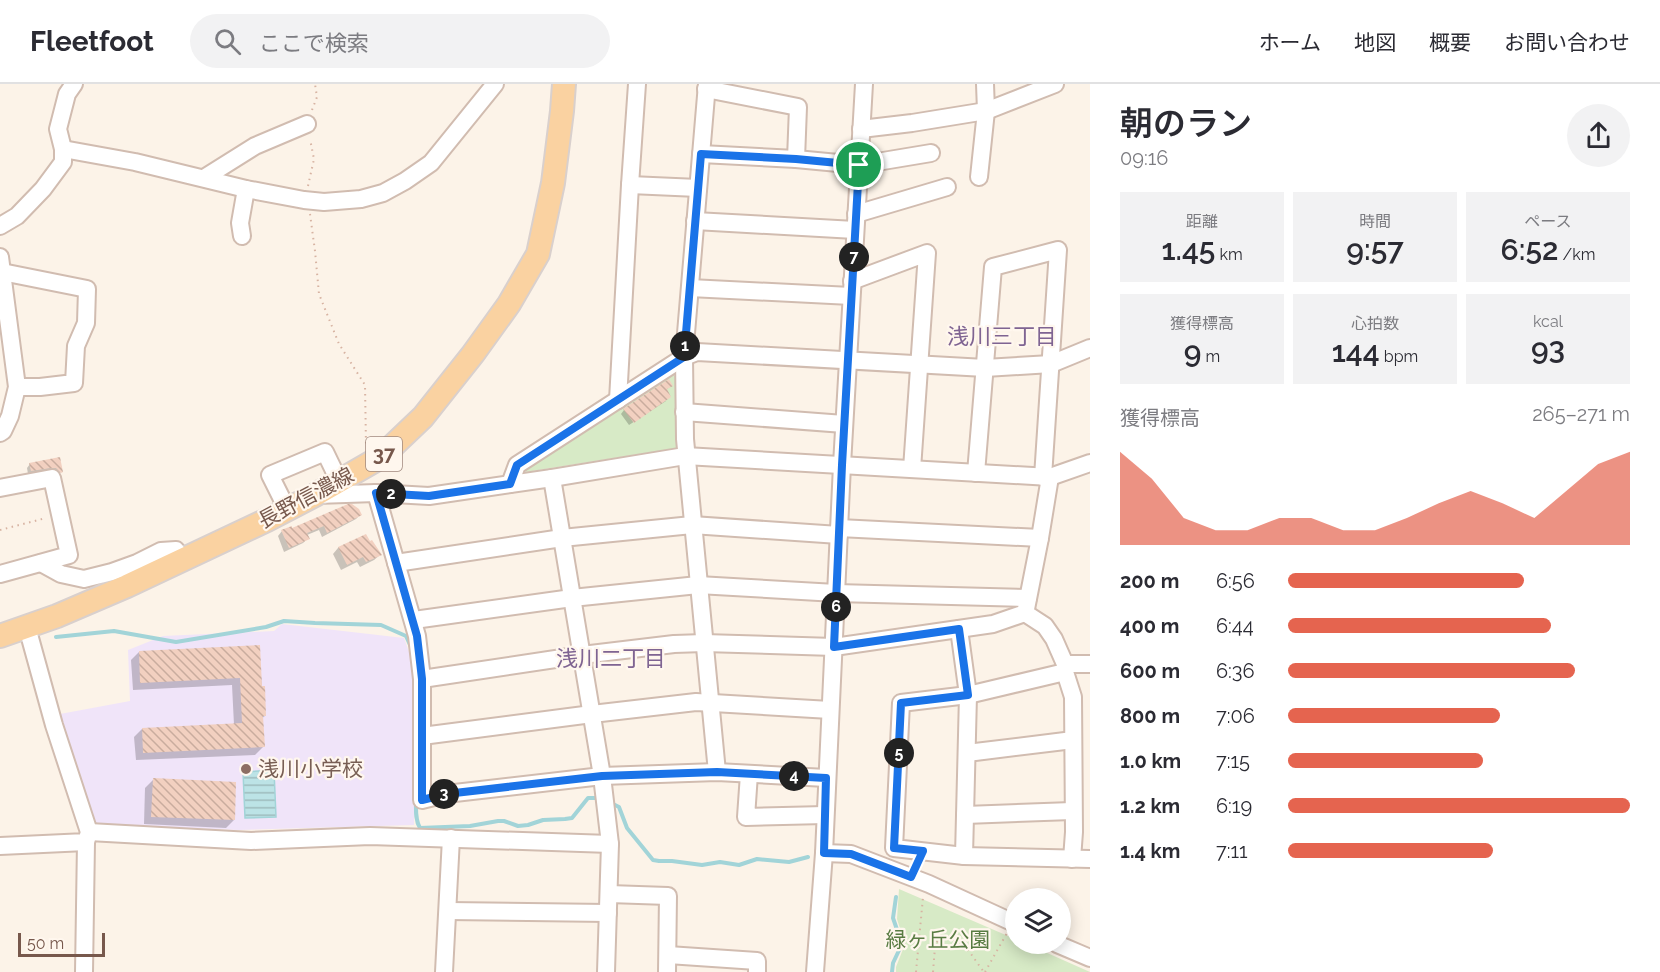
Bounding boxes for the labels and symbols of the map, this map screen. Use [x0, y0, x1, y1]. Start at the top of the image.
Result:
pin [833, 139, 884, 190]
pin: 7 [839, 242, 869, 272]
district label: 浅川三丁目 [947, 323, 1057, 349]
pin: 1 [670, 331, 700, 361]
road number: 37 [366, 437, 402, 471]
street label: 長野信濃線 [254, 462, 358, 533]
pin: 2 [376, 479, 406, 509]
pin: 6 [821, 592, 851, 622]
district label: 浅川二丁目 [556, 645, 666, 671]
pin: 5 [884, 738, 914, 768]
place label: 浅川小学校 [258, 756, 363, 781]
pin: 4 [779, 761, 809, 791]
marker: 浅川小学校 [239, 762, 253, 776]
pin: 3 [429, 779, 459, 809]
park label: 緑ヶ丘公園 [886, 927, 991, 952]
scale bar [18, 930, 105, 958]

